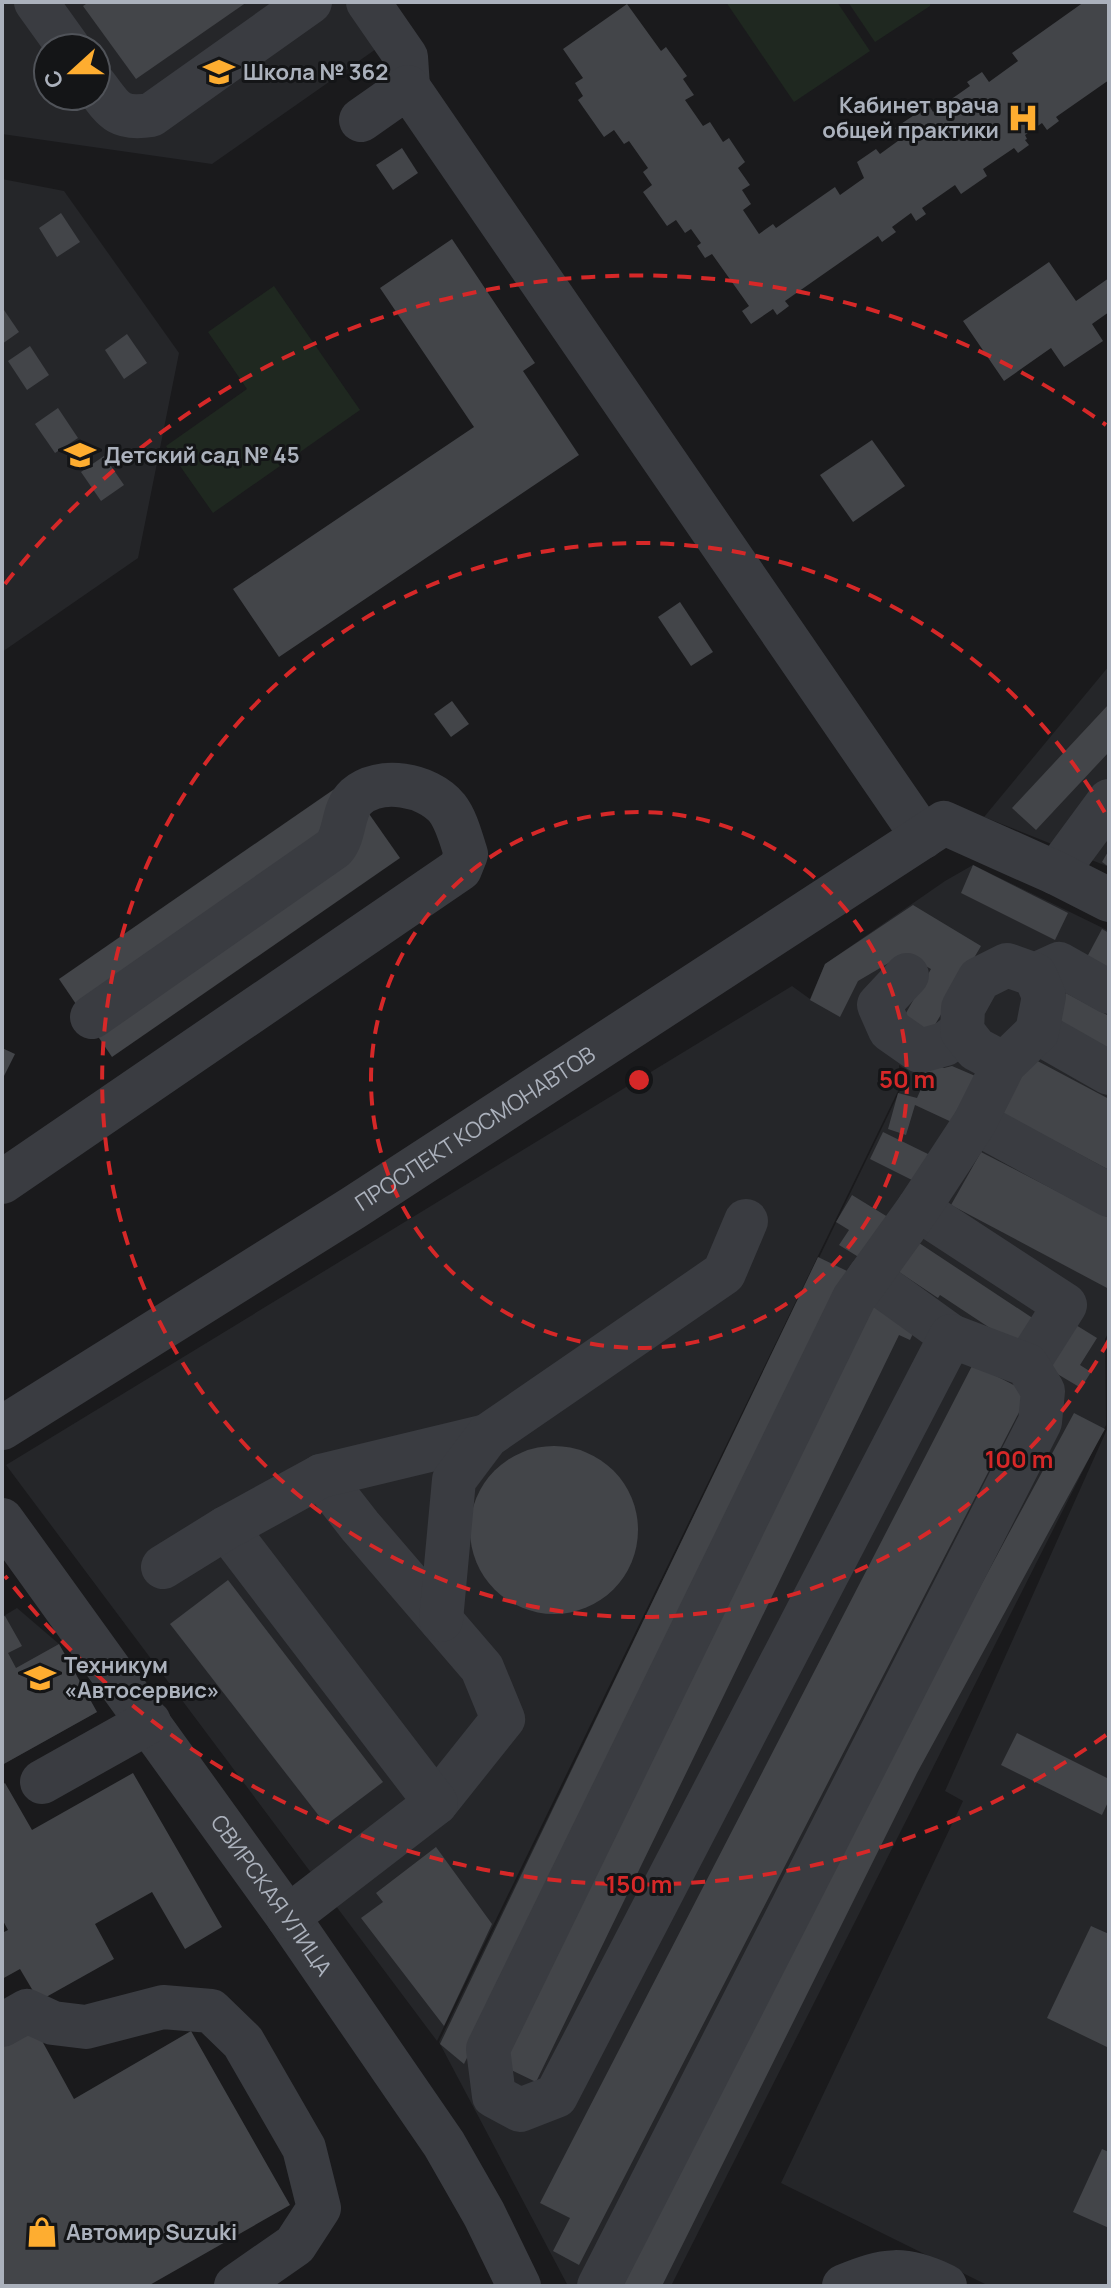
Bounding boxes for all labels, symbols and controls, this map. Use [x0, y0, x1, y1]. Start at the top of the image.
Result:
north arrow [32, 32, 112, 112]
school or university icon: Школа № 362 [202, 55, 236, 89]
place label: Школа № 362 [243, 57, 388, 87]
text: С [36, 66, 70, 92]
place label: Кабинет врача общей практики [822, 90, 999, 145]
hospital icon: Кабинет врача общей практики [1006, 101, 1040, 135]
school or university icon: Детский сад № 45 [63, 438, 97, 472]
place label: Детский сад № 45 [104, 440, 300, 470]
street label: ПРОСПЕКТ КОСМОНАВТОВ [349, 1039, 601, 1218]
text: 50 m [879, 1062, 935, 1095]
centre of rings [625, 1066, 653, 1094]
text: 100 m [985, 1442, 1053, 1475]
place label: Техникум «Автосервис» [64, 1650, 220, 1705]
school or university icon: Техникум «Автосервис» [23, 1661, 57, 1695]
street label: СВИРСКАЯ УЛИЦА [204, 1809, 339, 1982]
text: 150 m [606, 1867, 672, 1900]
shop icon: Автомир Suzuki [25, 2215, 59, 2249]
place label: Автомир Suzuki [66, 2217, 237, 2247]

